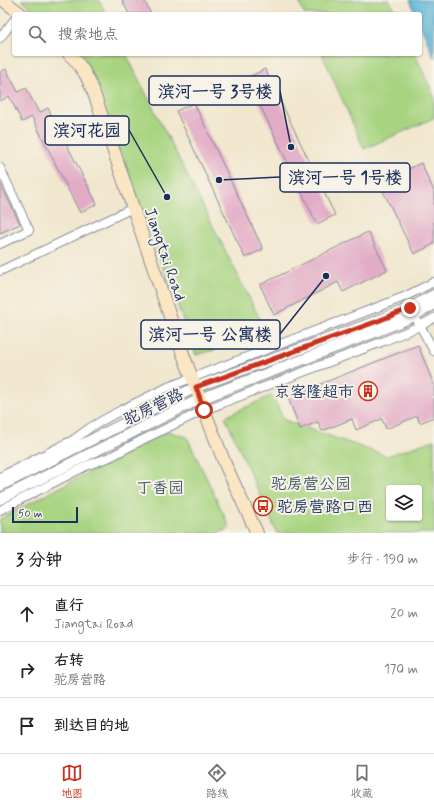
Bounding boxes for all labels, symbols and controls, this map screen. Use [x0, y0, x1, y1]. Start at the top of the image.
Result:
search box [12, 12, 422, 56]
icon: search [26, 23, 48, 45]
text: 搜索地点 [58, 25, 118, 45]
callout: 滨河一号 3号楼 [149, 76, 280, 105]
text: 滨河一号 3号楼 [158, 81, 272, 103]
callout: 滨河花园 [45, 116, 129, 145]
text: 滨河花园 [53, 120, 121, 142]
callout: 滨河一号 1号楼 [280, 163, 410, 192]
text: 滨河一号 1号楼 [288, 167, 402, 189]
street label: Jiangtai Road [138, 205, 190, 304]
route end [401, 299, 419, 317]
callout: 滨河一号 公寓楼 [141, 320, 280, 349]
text: 滨河一号 公寓楼 [148, 324, 272, 346]
building icon: 京客隆超市 [357, 380, 379, 402]
place label: 京客隆超市 [274, 382, 354, 403]
street label: 驼房营路 [120, 384, 187, 431]
route start [195, 401, 213, 419]
park label: 驼房营公园 [271, 474, 351, 495]
park label: 丁香园 [136, 478, 184, 499]
map controls [386, 485, 422, 521]
button: layers [386, 485, 422, 521]
bus stop icon: 驼房营路口西 [252, 495, 274, 517]
place label: 驼房营路口西 [277, 497, 373, 518]
scale bar [12, 505, 78, 524]
text: 50 m [18, 507, 43, 521]
text: 3 分钟 [16, 549, 62, 571]
text: 步行 · 190 m [347, 551, 418, 568]
text: 直行 [54, 596, 84, 616]
icon: ahead [16, 603, 38, 625]
text: 20 m [390, 605, 418, 622]
text: Jiangtai Road [54, 616, 133, 633]
text: 右转 [54, 651, 84, 671]
icon: right [16, 659, 38, 681]
text: 170 m [384, 661, 418, 678]
text: 驼房营路 [54, 672, 106, 689]
icon: arrive [16, 715, 38, 737]
text: 到达目的地 [54, 716, 129, 736]
tab: 地图 [61, 762, 83, 801]
tab: 路线 [206, 762, 228, 801]
tab: 收藏 [351, 762, 373, 801]

